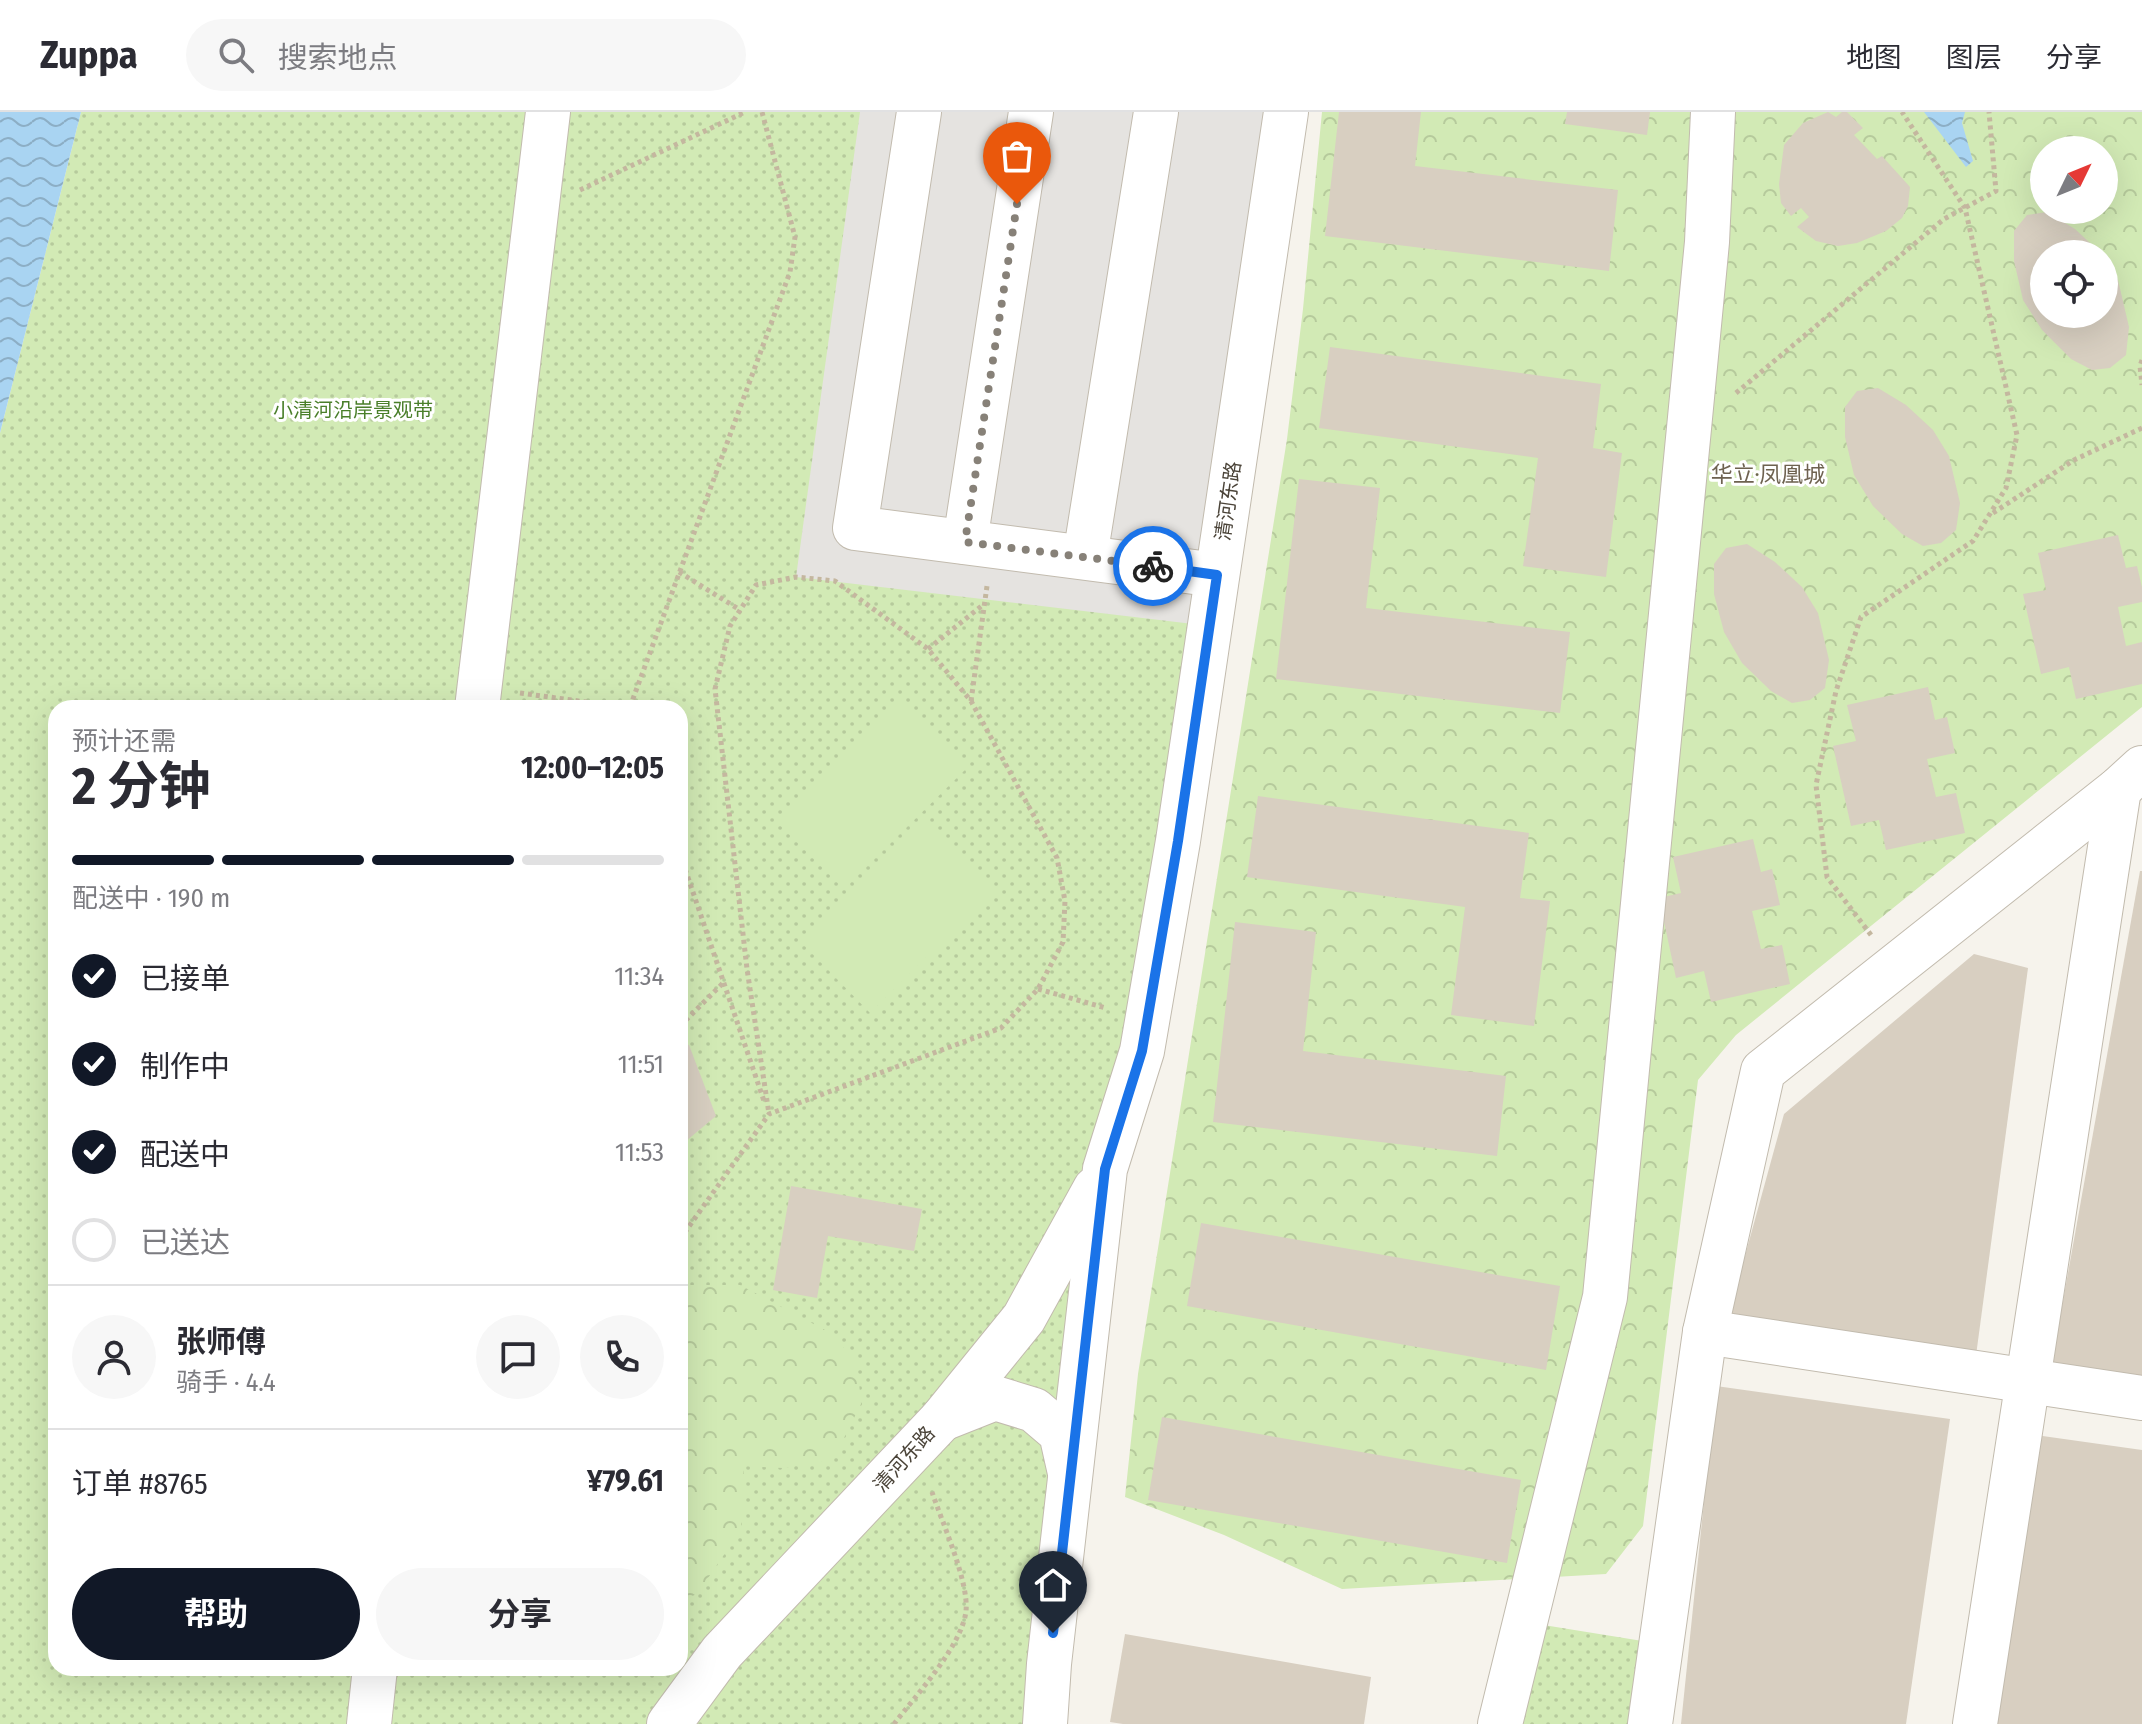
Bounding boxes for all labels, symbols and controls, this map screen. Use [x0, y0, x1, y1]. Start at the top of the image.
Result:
search box [186, 19, 746, 91]
text: Zuppa [40, 32, 138, 78]
icon: search [214, 33, 258, 77]
text: 搜索地点 [278, 40, 398, 76]
text: 地图 [1846, 41, 1902, 74]
text: 图层 [1946, 41, 2002, 74]
text: 分享 [2046, 41, 2102, 74]
pin [983, 122, 1051, 204]
icon: bag [995, 134, 1039, 178]
north arrow [2030, 136, 2118, 224]
map controls [2030, 136, 2118, 328]
button: locate [2030, 240, 2118, 328]
park label: 小清河沿岸景观带 [273, 398, 433, 422]
street label: 清河东路 [1211, 460, 1245, 542]
district label: 华立·凤凰城 [1711, 461, 1825, 488]
courier [1113, 526, 1193, 606]
icon: bike [1131, 544, 1175, 588]
text: 预计还需 [72, 726, 176, 757]
text: 12:00–12:05 [521, 750, 664, 786]
text: 2 分钟 [72, 755, 211, 818]
text: 配送中 · 190 m [72, 883, 230, 914]
icon: check [72, 954, 116, 998]
text: 已接单 [140, 961, 230, 997]
text: 11:34 [614, 961, 664, 992]
icon: check [72, 1042, 116, 1086]
text: 制作中 [140, 1049, 230, 1085]
text: 11:51 [618, 1049, 664, 1080]
icon: check [72, 1130, 116, 1174]
text: 配送中 [140, 1137, 230, 1173]
text: 11:53 [615, 1137, 664, 1168]
text: 已送达 [140, 1225, 230, 1261]
button: person [72, 1315, 156, 1399]
button: chat [476, 1315, 560, 1399]
button: phone [580, 1315, 664, 1399]
text: 张师傅 [176, 1324, 266, 1360]
text: 骑手 · 4.4 [176, 1367, 276, 1398]
street label: 清河东路 [868, 1421, 940, 1497]
text: ¥79.61 [587, 1463, 664, 1499]
text: 订单 #8765 [72, 1466, 208, 1502]
pin [1019, 1551, 1087, 1633]
icon: home [1031, 1563, 1075, 1607]
button: 帮助 [72, 1568, 360, 1660]
button: 分享 [376, 1568, 664, 1660]

